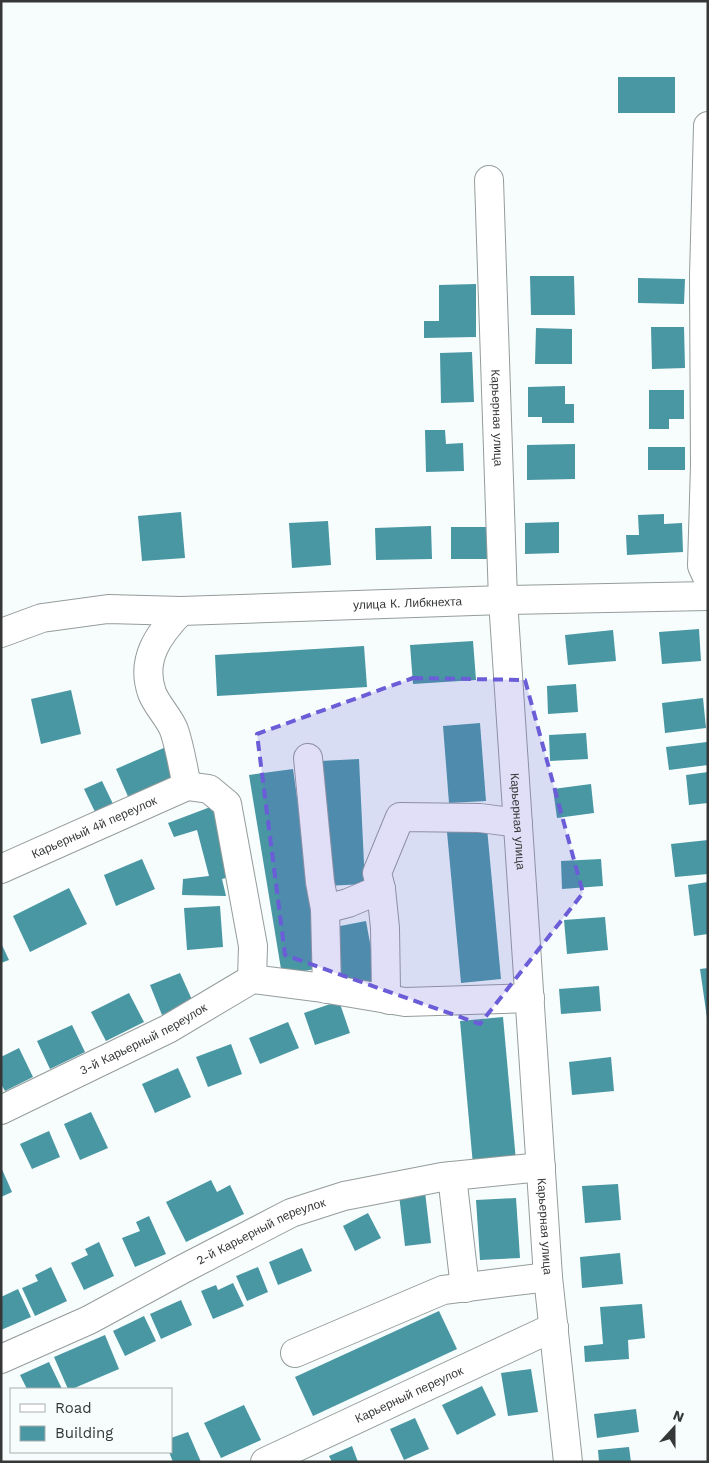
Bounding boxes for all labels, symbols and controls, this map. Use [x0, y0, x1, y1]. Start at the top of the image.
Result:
street label: Карьерная улица [488, 369, 506, 467]
street label: улица К. Либкнехта [353, 594, 463, 612]
street label: Карьерная улица [508, 772, 528, 870]
street label: Карьерный 4й переулок [29, 793, 160, 861]
street label: 3-й Карьерный переулок [77, 1000, 210, 1078]
street label: Карьерная улица [534, 1178, 555, 1276]
street label: 2-й Карьерный переулок [194, 1195, 328, 1268]
street label: Карьерный переулок [353, 1363, 466, 1426]
legend [10, 1388, 172, 1453]
text: Road [55, 1399, 92, 1417]
north arrow [649, 1403, 699, 1453]
text: N [671, 1407, 686, 1425]
text: Building [55, 1424, 113, 1442]

